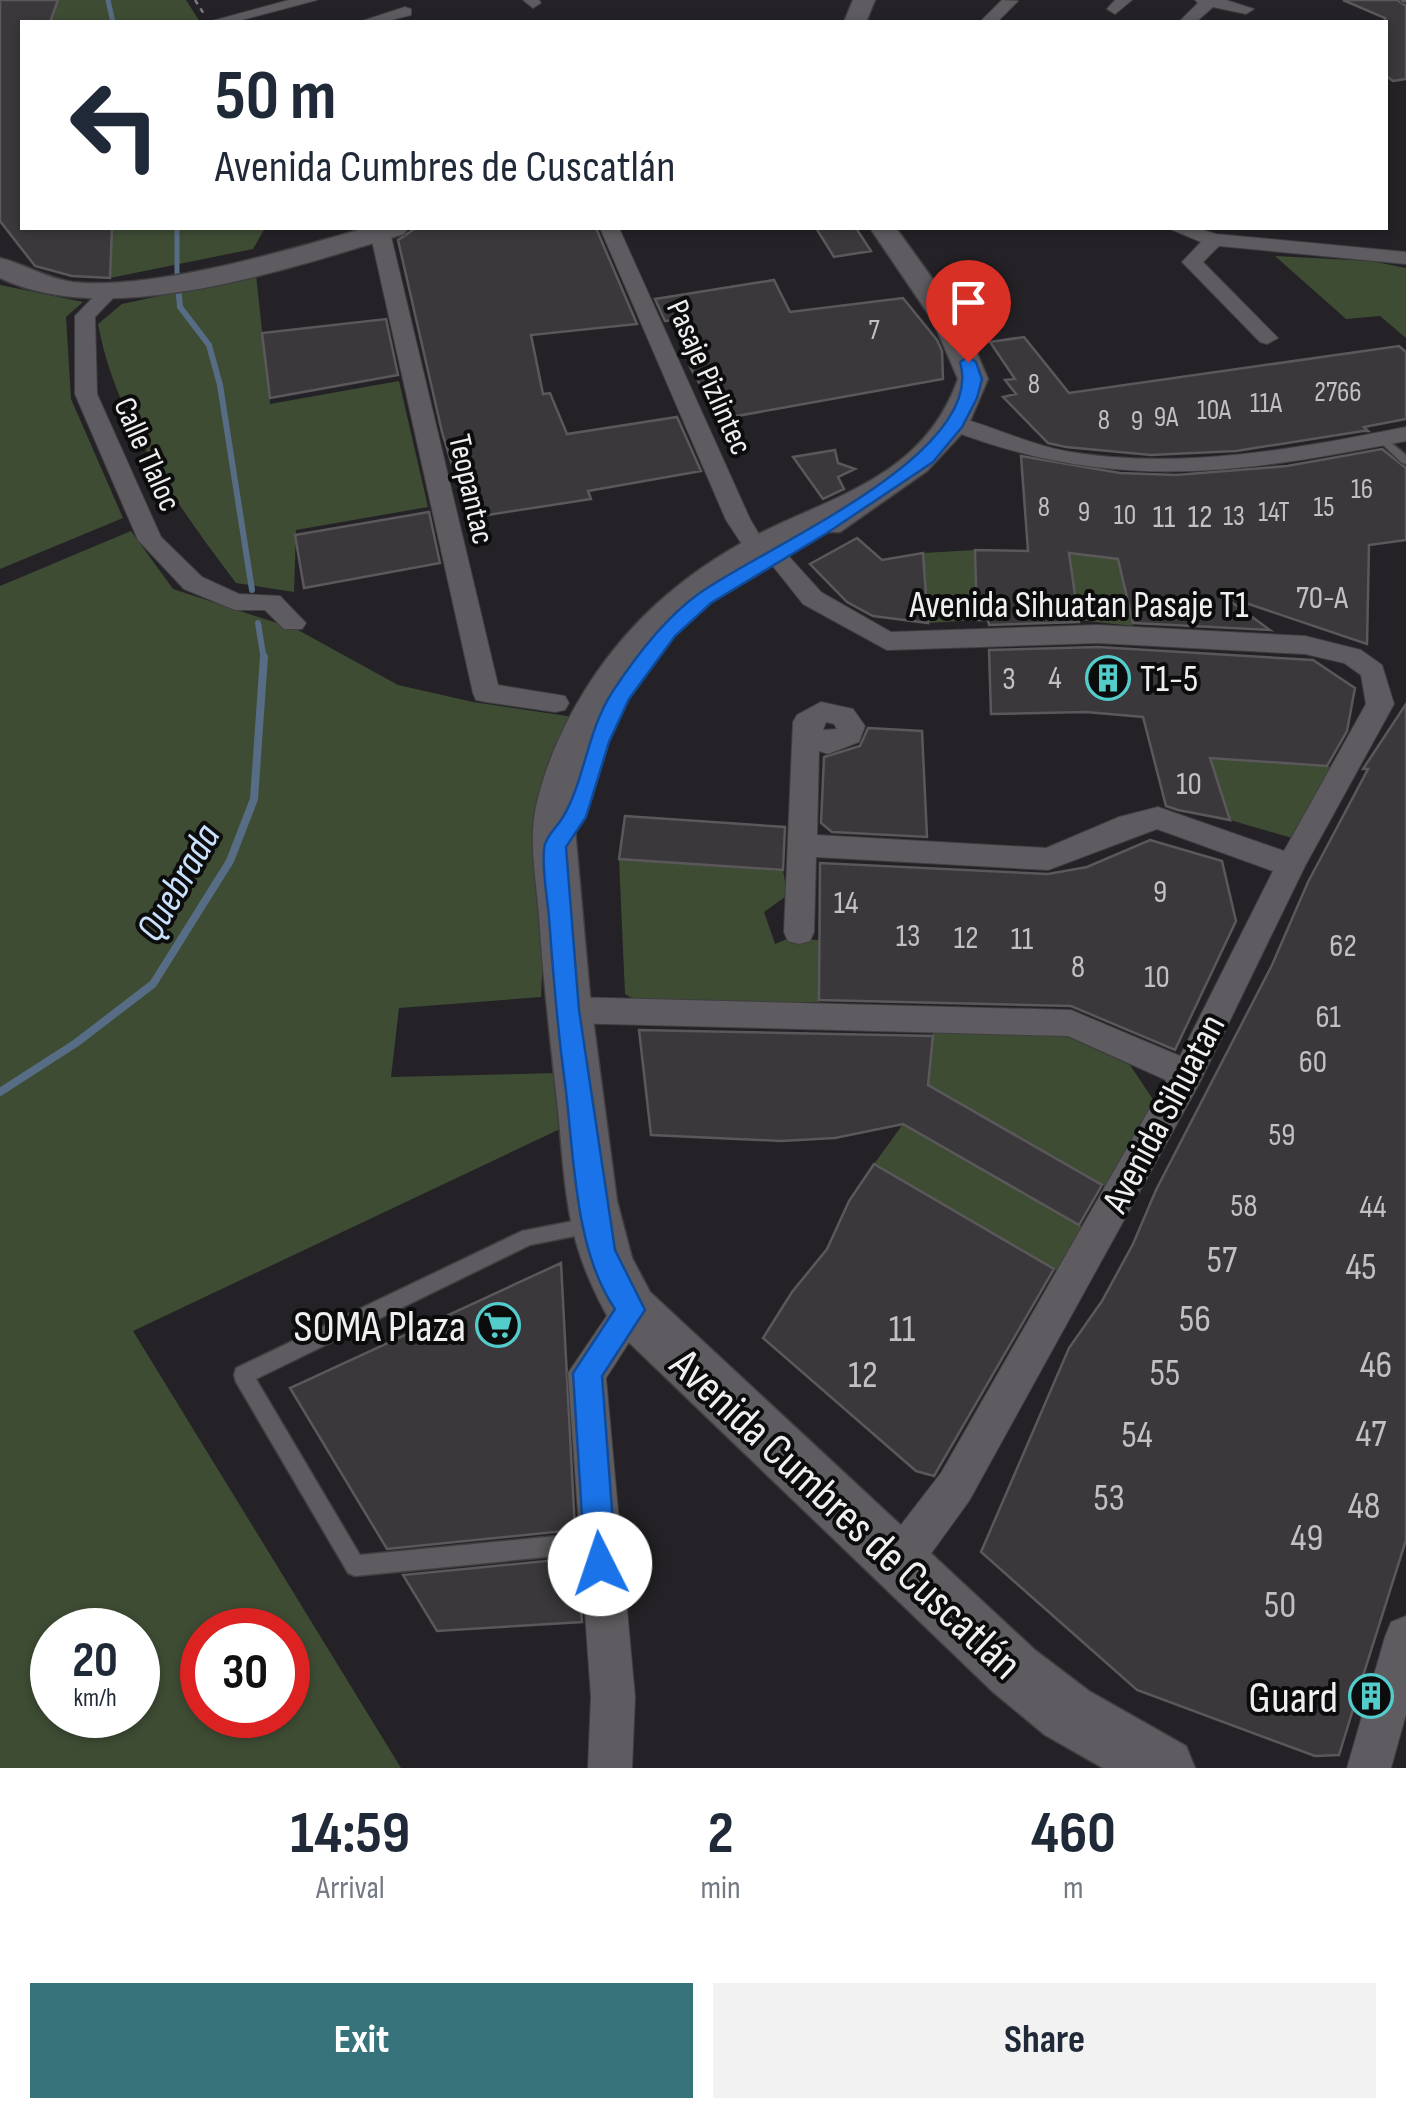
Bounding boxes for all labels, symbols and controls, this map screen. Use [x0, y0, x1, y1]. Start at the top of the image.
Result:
text: 50 m [215, 55, 336, 139]
icon: left [50, 60, 180, 190]
text: Avenida Cumbres de Cuscatlán [215, 140, 675, 195]
pin [926, 260, 1011, 363]
icon: arrive [941, 275, 996, 330]
street label: Pasaje Pizlintec [657, 294, 760, 461]
house number: 7 [868, 314, 880, 347]
house number: 8 [1028, 368, 1040, 401]
house number: 2766 [1314, 376, 1362, 409]
house number: 11A [1250, 387, 1283, 420]
street label: Calle Tlaloc [104, 392, 189, 517]
house number: 10A [1197, 394, 1232, 427]
house number: 9A [1154, 401, 1179, 434]
house number: 8 [1098, 404, 1110, 437]
house number: 9 [1131, 405, 1143, 438]
street label: Teopantac [439, 431, 502, 548]
house number: 16 [1351, 473, 1373, 506]
house number: 8 [1038, 491, 1050, 524]
house number: 15 [1313, 491, 1335, 524]
house number: 9 [1078, 496, 1090, 529]
house number: 14T [1258, 496, 1290, 529]
house number: 11 [1153, 498, 1175, 537]
house number: 12 [1188, 498, 1212, 537]
house number: 10 [1114, 499, 1136, 532]
house number: 13 [1223, 500, 1245, 533]
house number: 70-A [1296, 579, 1348, 618]
street label: Avenida Sihuatan Pasaje T1 [908, 583, 1249, 628]
building icon: T1-5 [1085, 655, 1131, 701]
place label: T1-5 [1140, 657, 1198, 702]
house number: 4 [1048, 659, 1062, 698]
house number: 3 [1002, 660, 1016, 699]
house number: 10 [1176, 765, 1202, 804]
water label: Quebrada [126, 816, 231, 950]
house number: 9 [1153, 873, 1167, 912]
house number: 14 [834, 884, 858, 923]
house number: 13 [896, 917, 920, 956]
house number: 12 [954, 919, 978, 958]
house number: 11 [1011, 920, 1033, 959]
house number: 62 [1329, 927, 1357, 966]
house number: 8 [1071, 948, 1085, 987]
house number: 10 [1144, 958, 1170, 997]
house number: 61 [1315, 998, 1341, 1037]
street label: Avenida Sihuatan [1093, 1007, 1235, 1221]
house number: 60 [1299, 1043, 1327, 1082]
house number: 59 [1268, 1116, 1296, 1155]
house number: 58 [1231, 1187, 1257, 1226]
house number: 44 [1360, 1188, 1386, 1227]
house number: 57 [1207, 1238, 1237, 1283]
house number: 45 [1345, 1245, 1377, 1290]
house number: 56 [1179, 1297, 1211, 1342]
place label: SOMA Plaza [293, 1300, 466, 1355]
supermarket icon: SOMA Plaza [475, 1302, 521, 1348]
house number: 11 [889, 1307, 915, 1352]
street label: Avenida Cumbres de Cuscatlán [657, 1337, 1032, 1692]
house number: 46 [1360, 1343, 1392, 1388]
house number: 55 [1150, 1351, 1180, 1396]
house number: 12 [848, 1353, 878, 1398]
house number: 47 [1356, 1412, 1386, 1457]
house number: 54 [1121, 1413, 1153, 1458]
house number: 53 [1093, 1476, 1125, 1521]
house number: 48 [1348, 1484, 1380, 1529]
position arrow [548, 1512, 652, 1616]
house number: 49 [1291, 1516, 1323, 1561]
house number: 50 [1264, 1583, 1296, 1628]
speed limit sign: 30 [180, 1608, 310, 1738]
text: 20 [72, 1631, 118, 1691]
place label: Guard [1248, 1671, 1338, 1726]
building icon: Guard [1348, 1673, 1394, 1719]
text: km/h [73, 1683, 117, 1714]
text: 14:59 [290, 1798, 410, 1870]
text: 2 [708, 1798, 734, 1870]
text: 460 [1031, 1798, 1116, 1870]
text: Arrival [316, 1869, 385, 1908]
text: min [701, 1869, 741, 1908]
text: m [1063, 1869, 1084, 1908]
button: Exit [30, 1983, 693, 2098]
button: Share [713, 1983, 1376, 2098]

